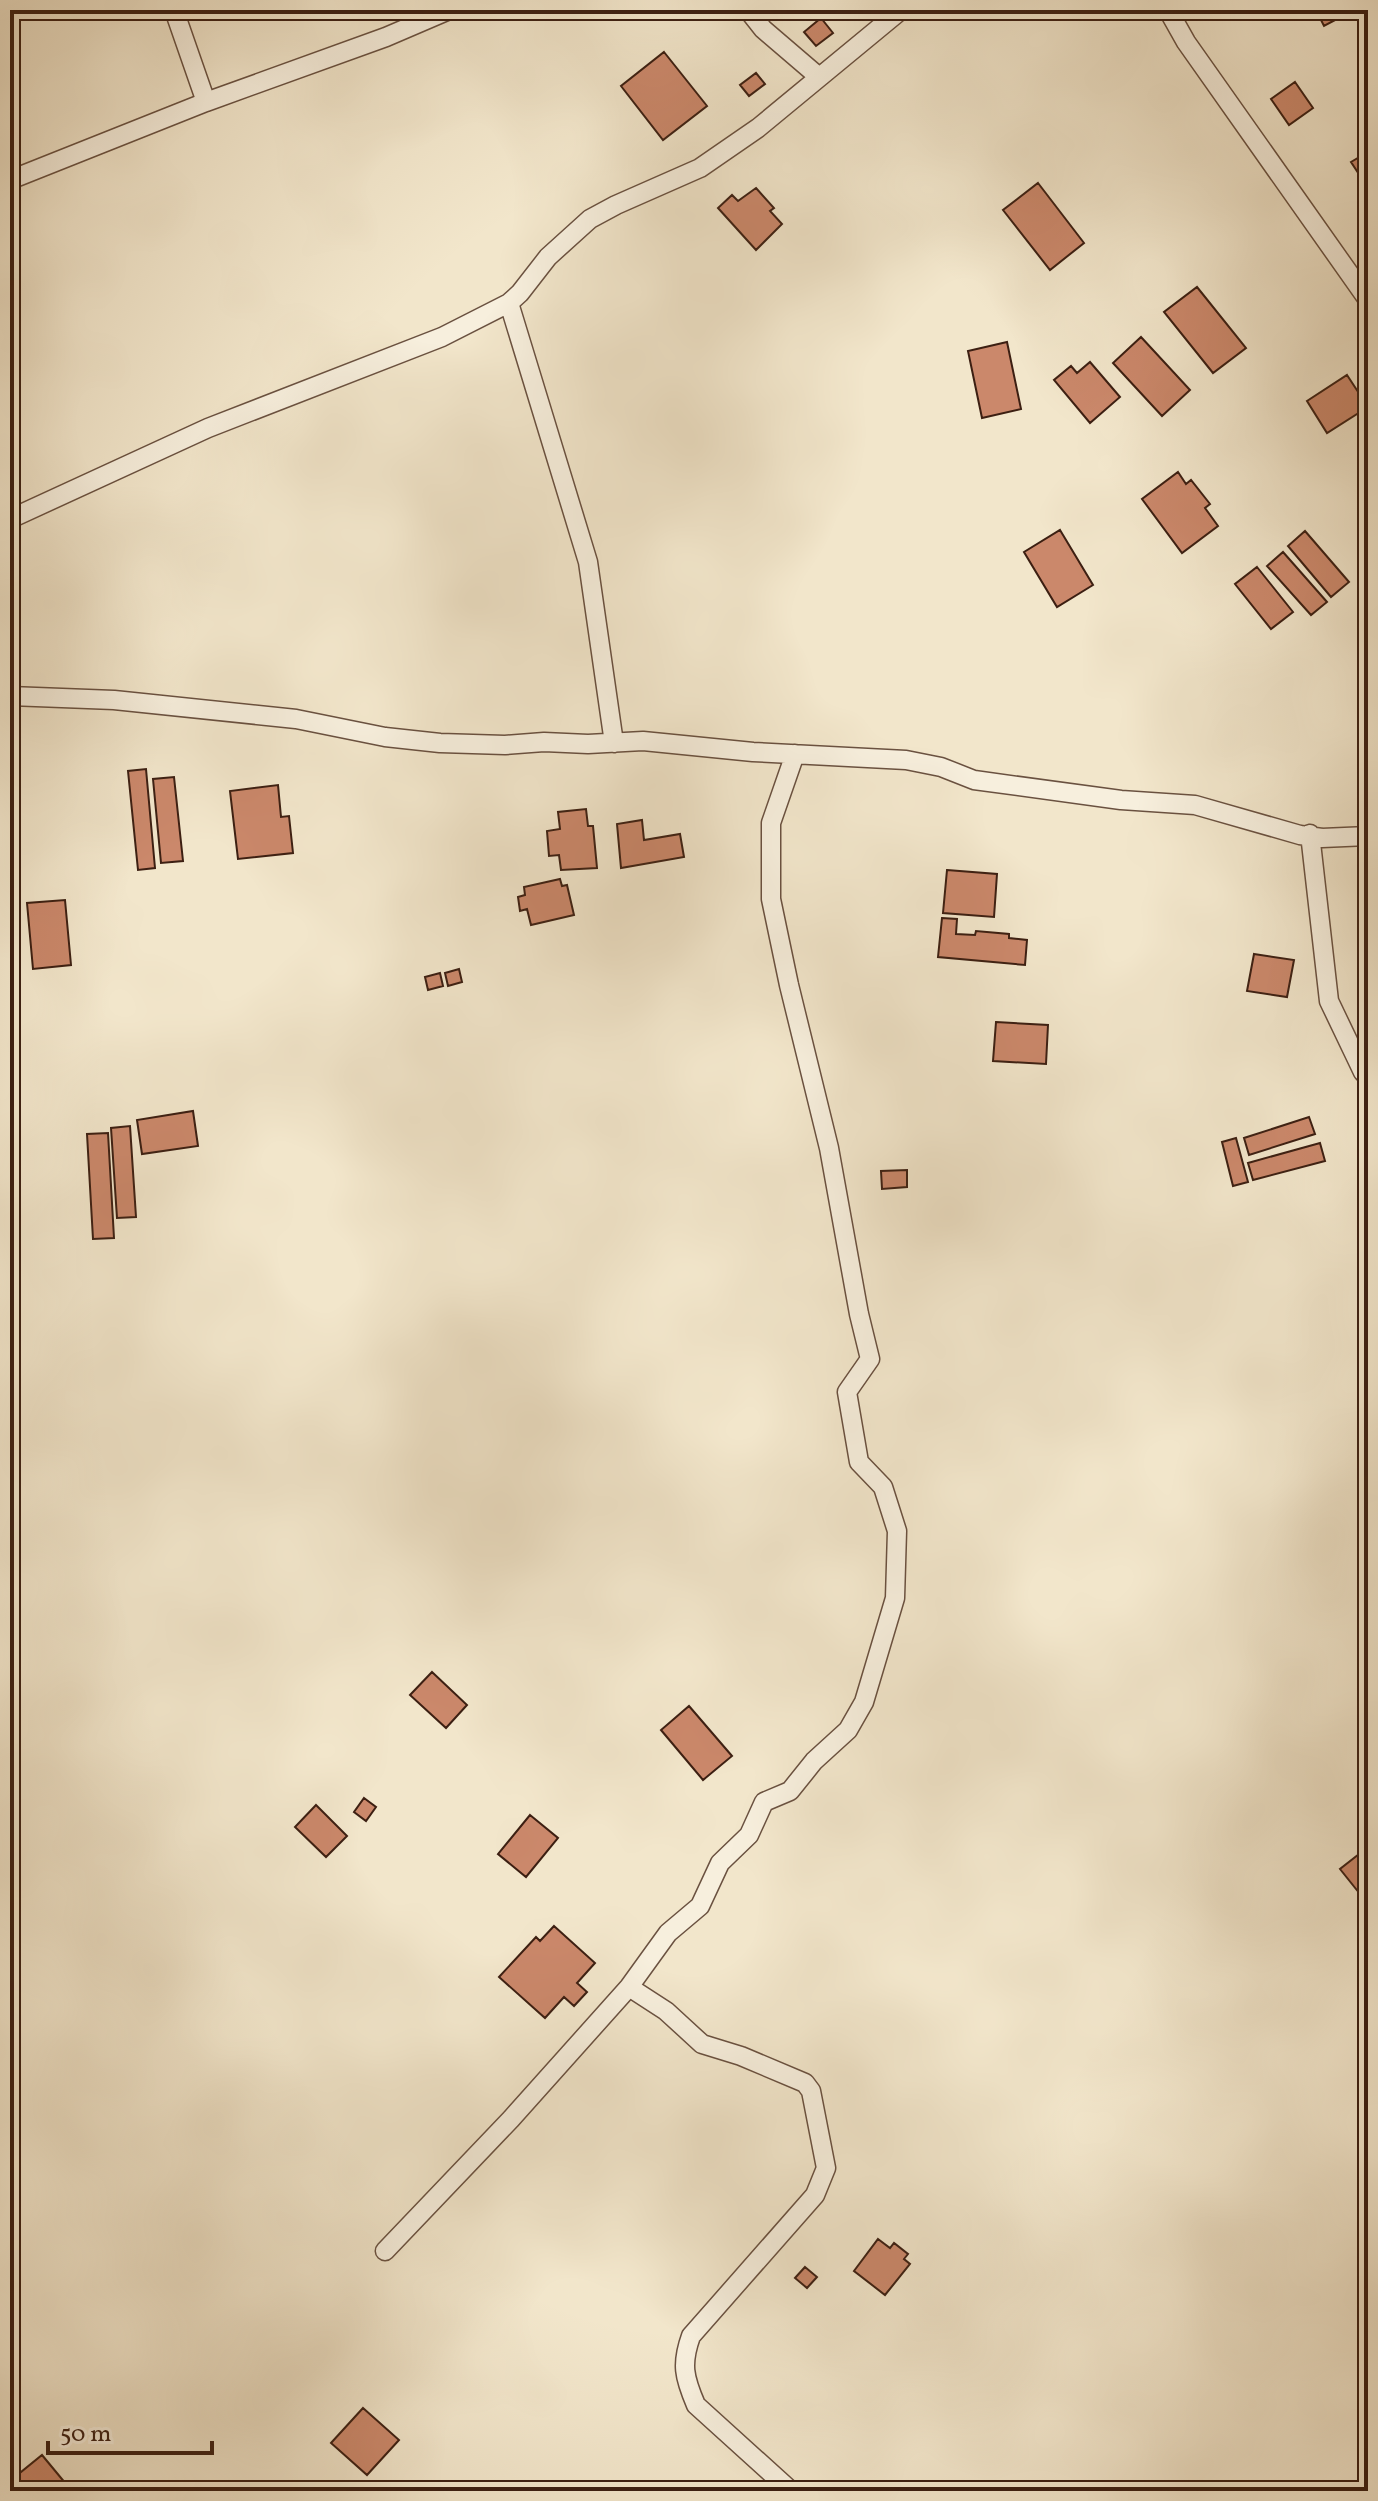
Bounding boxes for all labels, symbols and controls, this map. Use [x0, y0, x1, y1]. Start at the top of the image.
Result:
scale bar [48, 2405, 212, 2455]
text: 50 m [60, 2418, 112, 2452]

